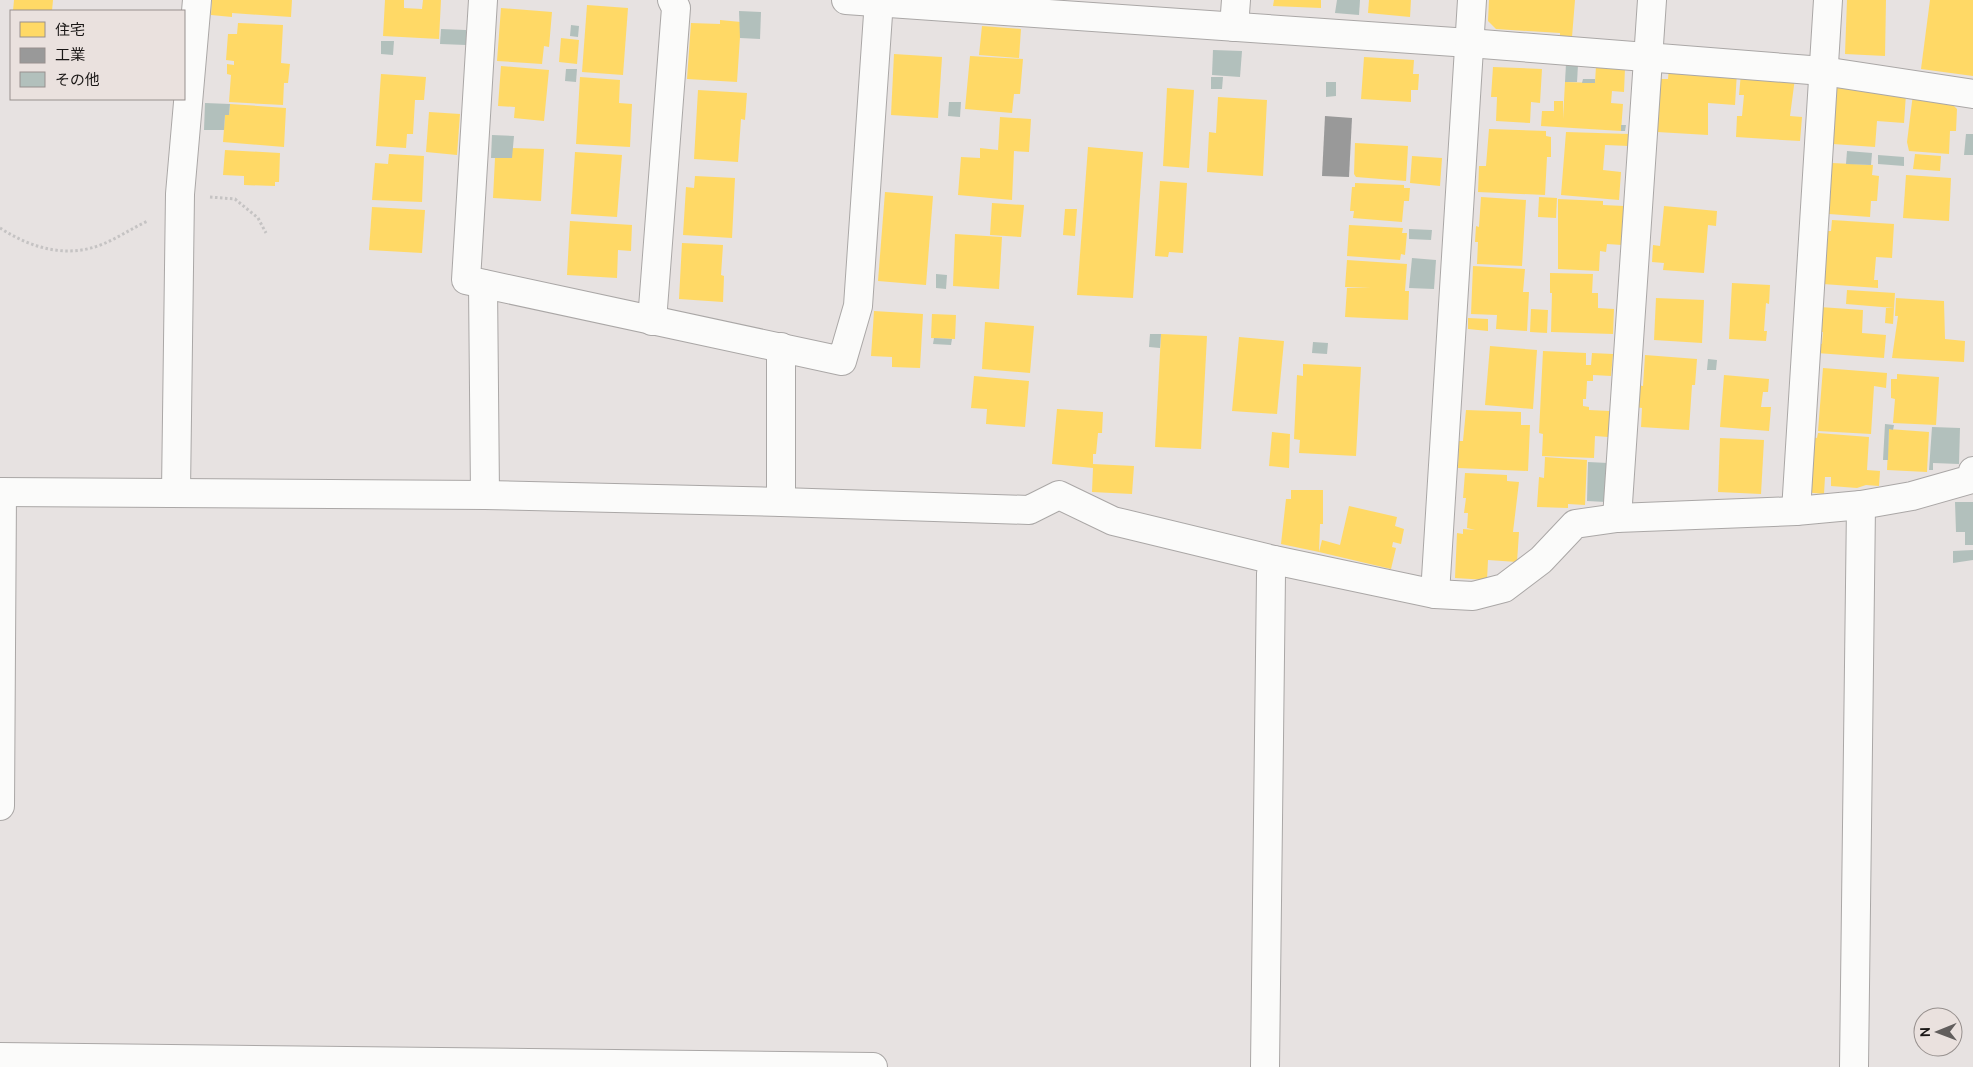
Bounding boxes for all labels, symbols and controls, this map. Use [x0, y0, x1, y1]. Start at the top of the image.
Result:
legend [10, 10, 185, 100]
text: 住宅 [55, 21, 85, 38]
text: 工業 [55, 46, 85, 63]
text: その他 [55, 71, 100, 88]
north arrow [1913, 1007, 1963, 1057]
text: N [1917, 1027, 1933, 1038]

